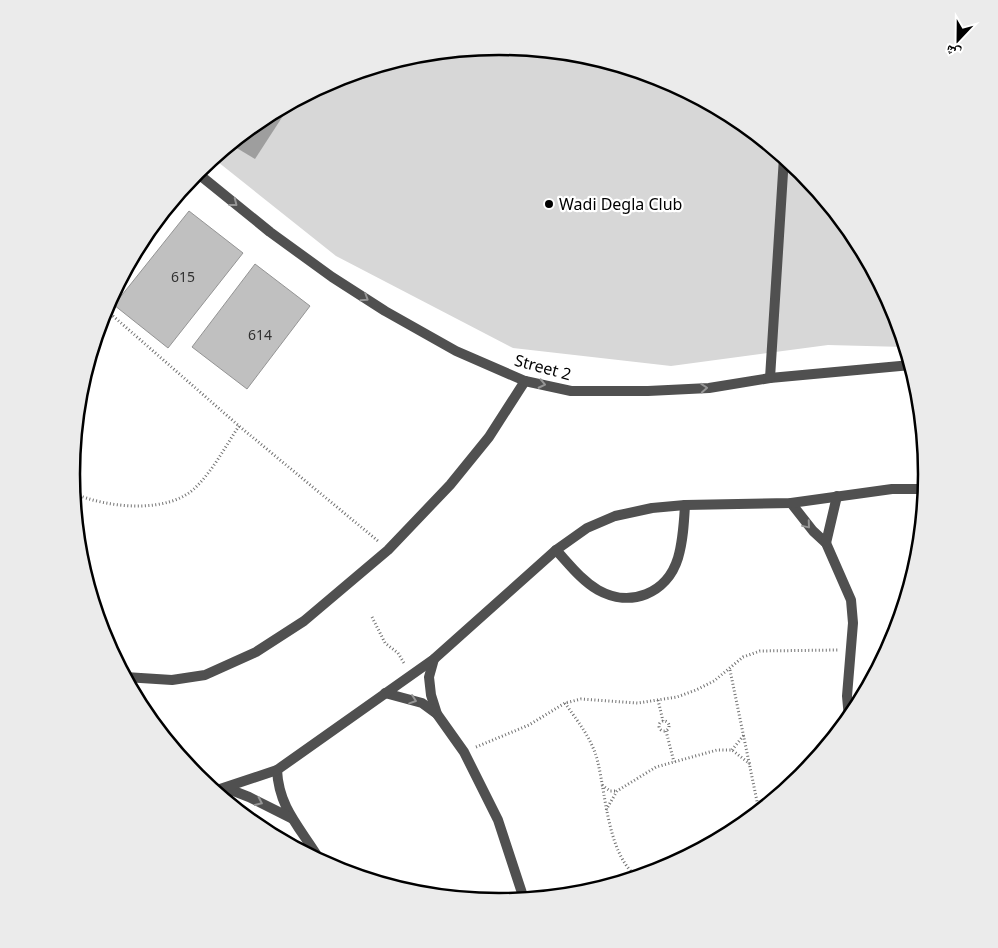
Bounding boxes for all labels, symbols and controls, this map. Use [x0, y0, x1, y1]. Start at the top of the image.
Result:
north arrow [933, 15, 983, 65]
text: ش [942, 41, 963, 64]
place label: Wadi Degla Club [559, 193, 682, 215]
one-way arrow [228, 198, 237, 207]
marker: Wadi Degla Club [543, 198, 555, 210]
house number: 615 [171, 267, 195, 286]
one-way arrow [360, 292, 369, 302]
house number: 614 [248, 325, 272, 344]
street label: Street 2 [512, 349, 574, 385]
one-way arrow [538, 379, 546, 389]
one-way arrow [700, 383, 708, 394]
one-way arrow [802, 519, 811, 528]
one-way arrow [408, 694, 417, 704]
one-way arrow [254, 796, 263, 806]

